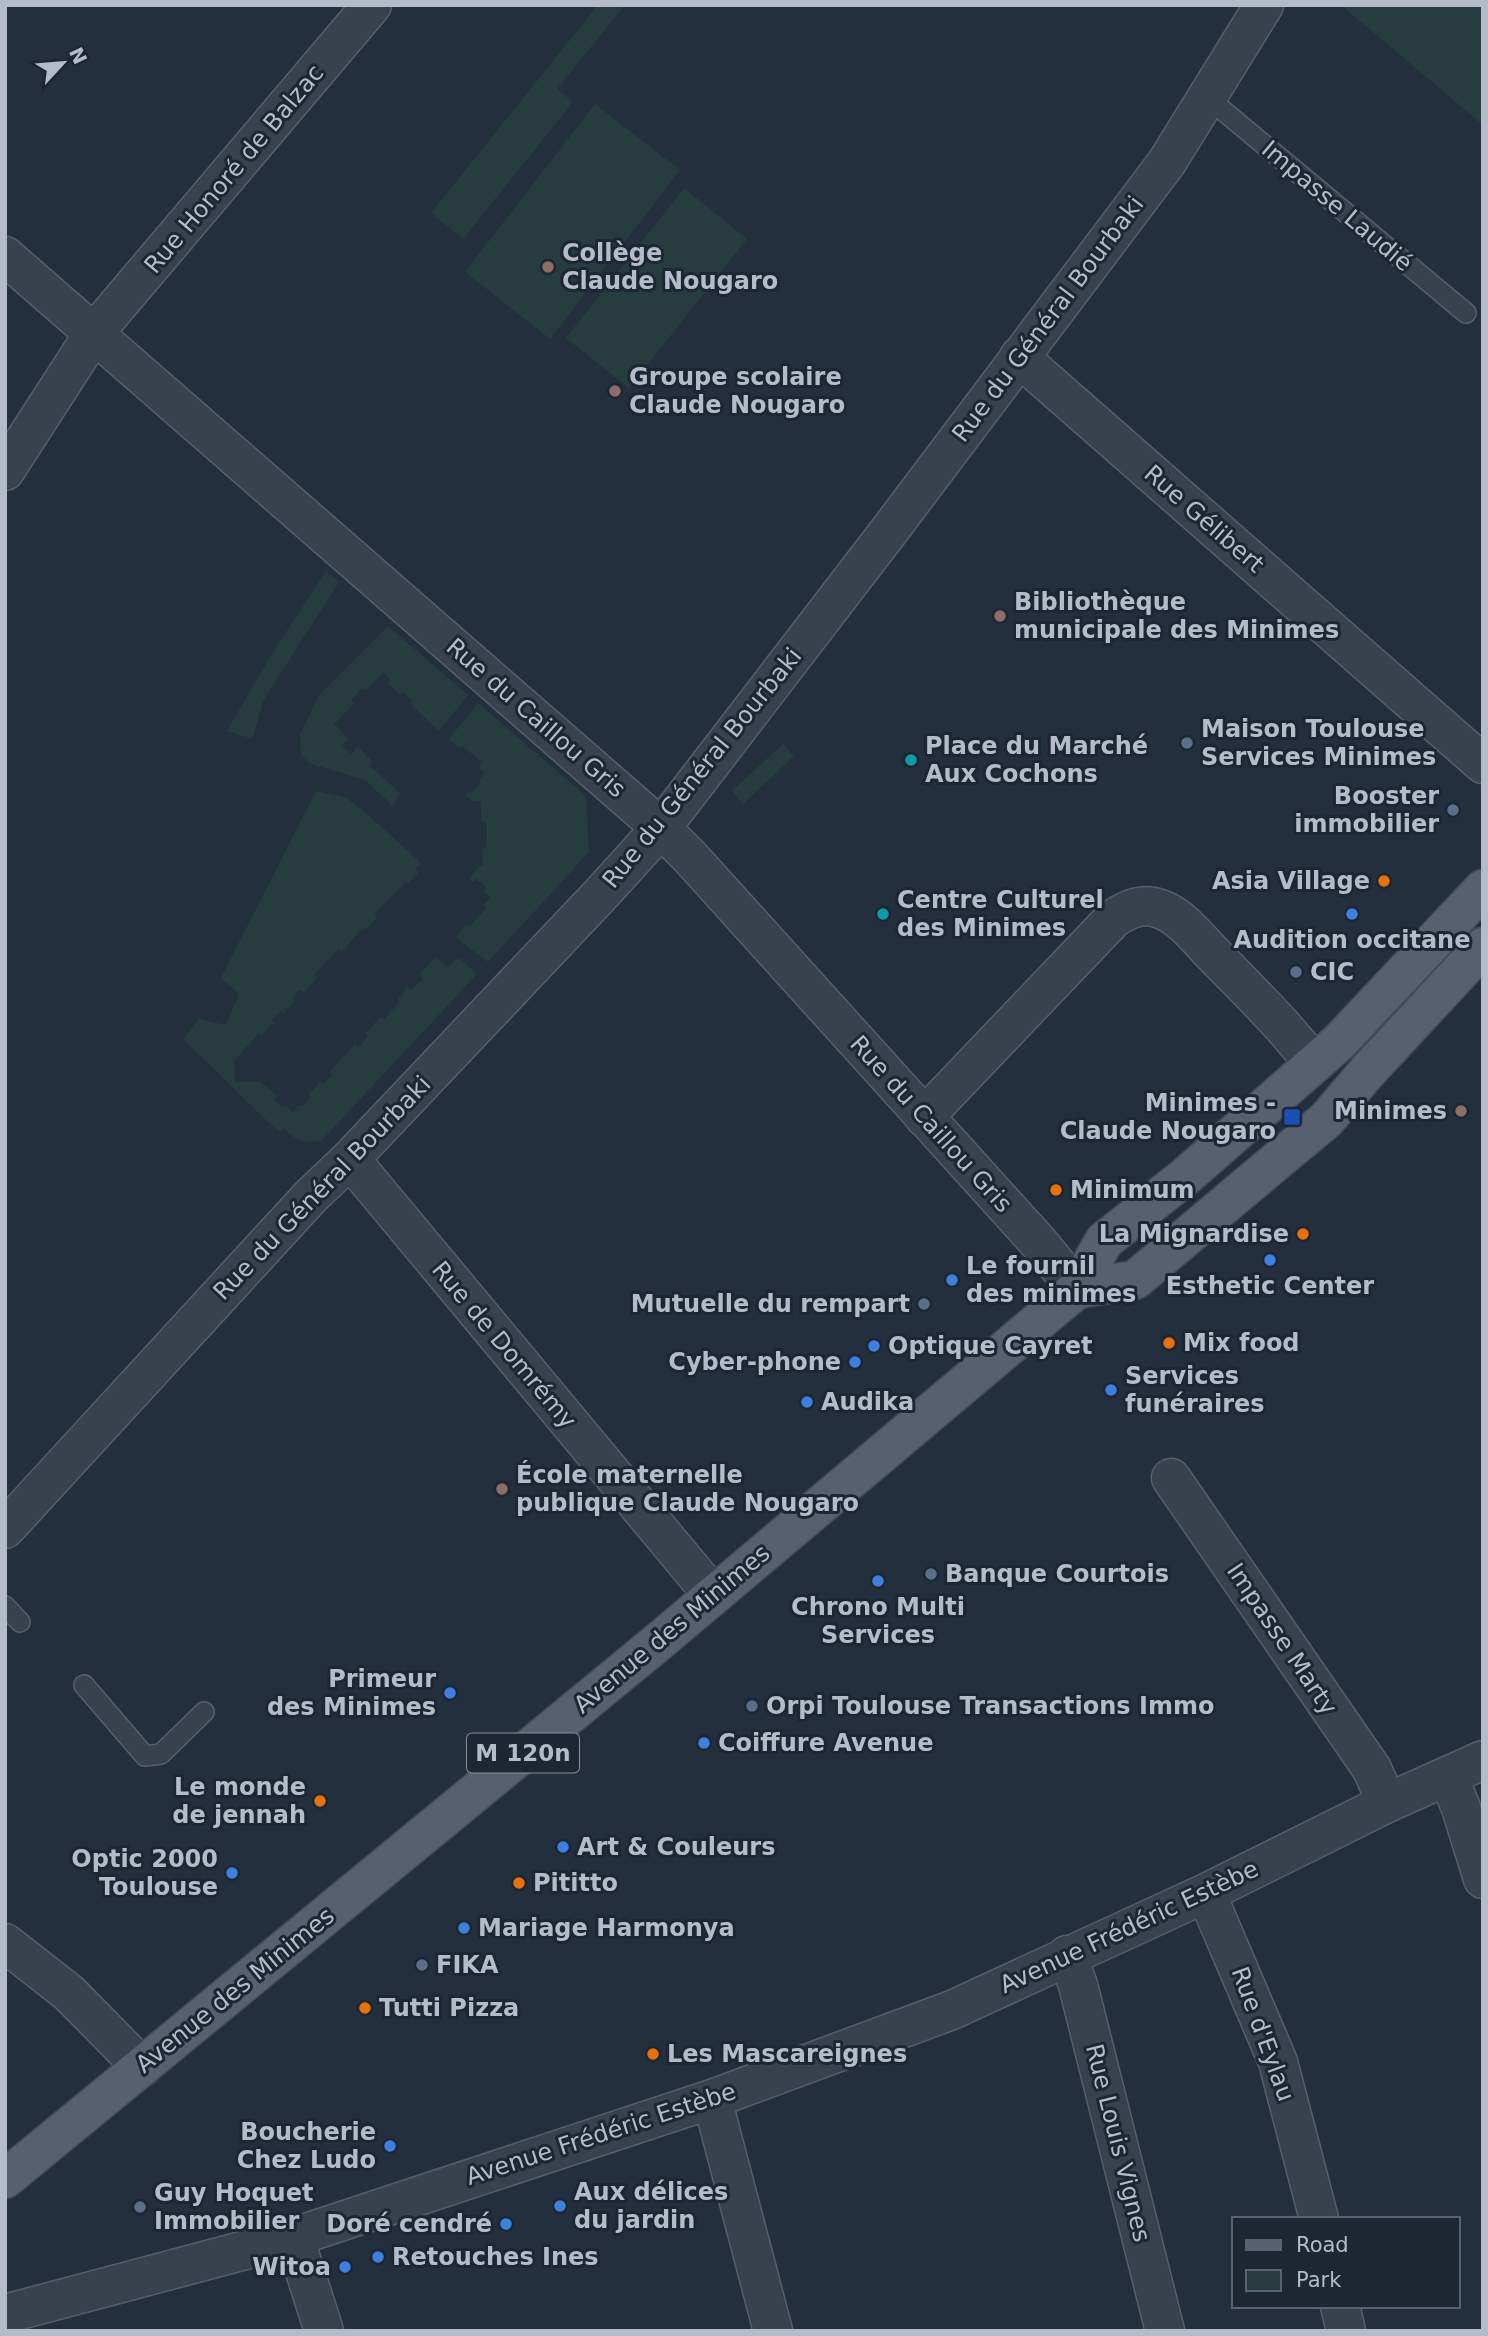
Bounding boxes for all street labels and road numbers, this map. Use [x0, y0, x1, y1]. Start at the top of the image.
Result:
street label: Rue Honoré de Balzac [139, 59, 329, 279]
street label: Impasse Laudié [1256, 135, 1418, 277]
street label: Rue du Général Bourbaki [946, 191, 1150, 447]
street label: Rue Gélibert [1139, 459, 1269, 579]
street label: Rue du Caillou Gris [441, 633, 631, 803]
street label: Rue du Général Bourbaki [597, 643, 807, 893]
street label: Rue du Caillou Gris [844, 1030, 1018, 1218]
street label: Rue du Général Bourbaki [208, 1070, 436, 1306]
street label: Rue de Domrémy [426, 1256, 582, 1434]
street label: Avenue des Minimes [568, 1539, 776, 1719]
street label: Impasse Marty [1221, 1558, 1343, 1720]
road number: M 120n [467, 1734, 579, 1772]
street label: Avenue Frédéric Estèbe [995, 1855, 1263, 1999]
street label: Avenue des Minimes [130, 1901, 340, 2079]
street label: Rue d'Eylau [1226, 1963, 1300, 2105]
street label: Rue Louis Vignes [1080, 2041, 1156, 2245]
street label: Avenue Frédéric Estèbe [462, 2077, 740, 2191]

